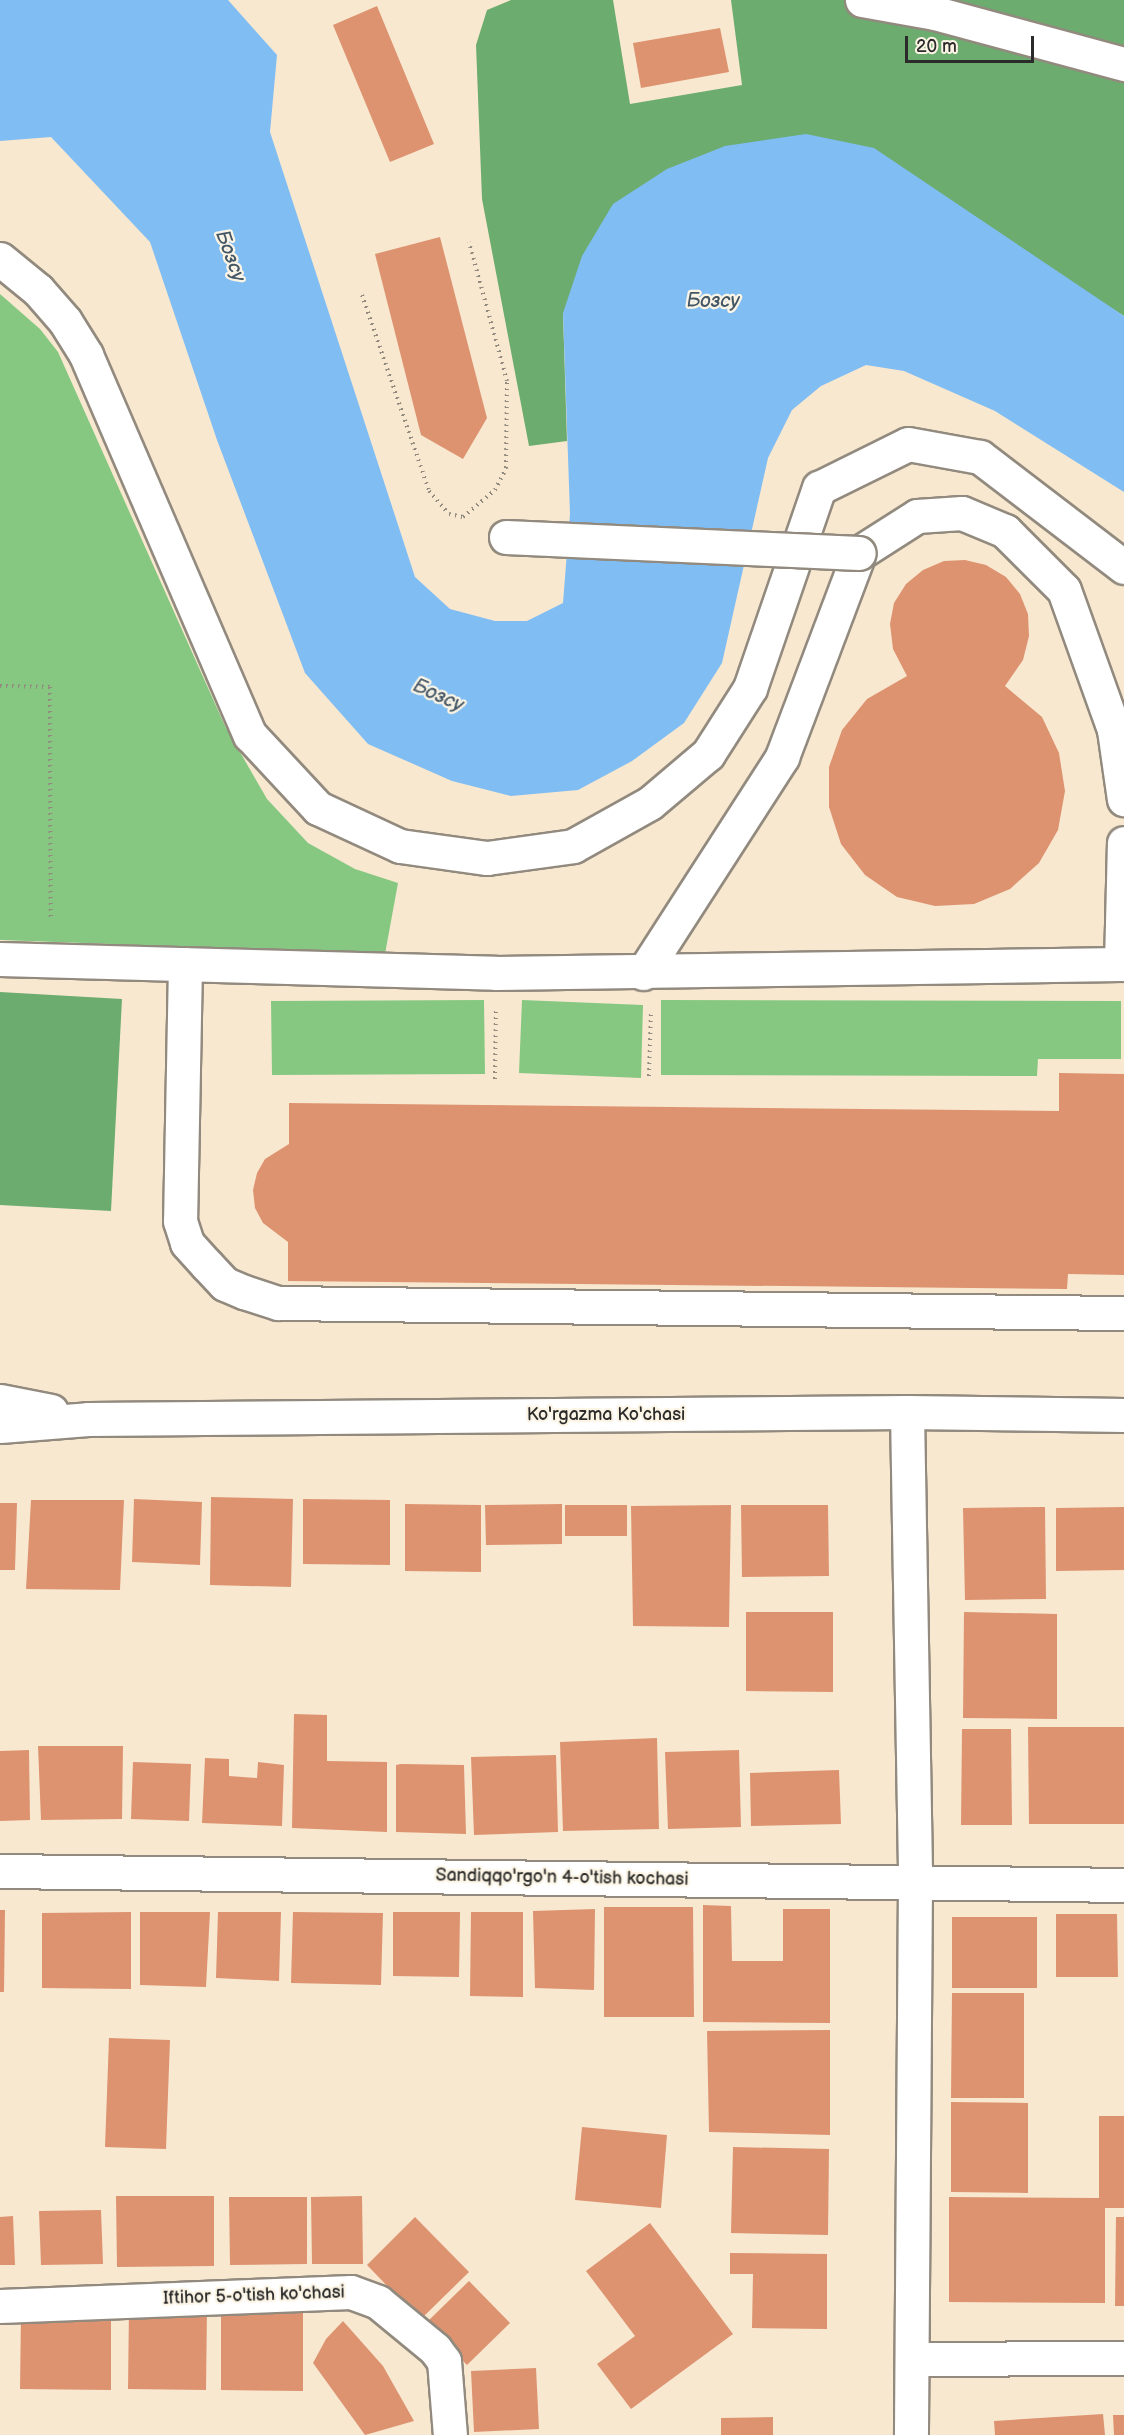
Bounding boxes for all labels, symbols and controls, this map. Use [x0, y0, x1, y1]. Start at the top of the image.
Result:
scale bar [908, 24, 1037, 62]
text: 20 m [916, 36, 957, 57]
water label: Бозсу [210, 227, 250, 285]
water label: Бозсу [687, 289, 739, 313]
water label: Бозсу [409, 674, 467, 718]
street label: Ko'rgazma Ko'chasi [527, 1404, 685, 1426]
street label: Sandiqqo'rgo'n 4-o'tish kochasi [435, 1865, 689, 1891]
street label: Iftihor 5-o'tish ko'chasi [163, 2282, 345, 2310]

